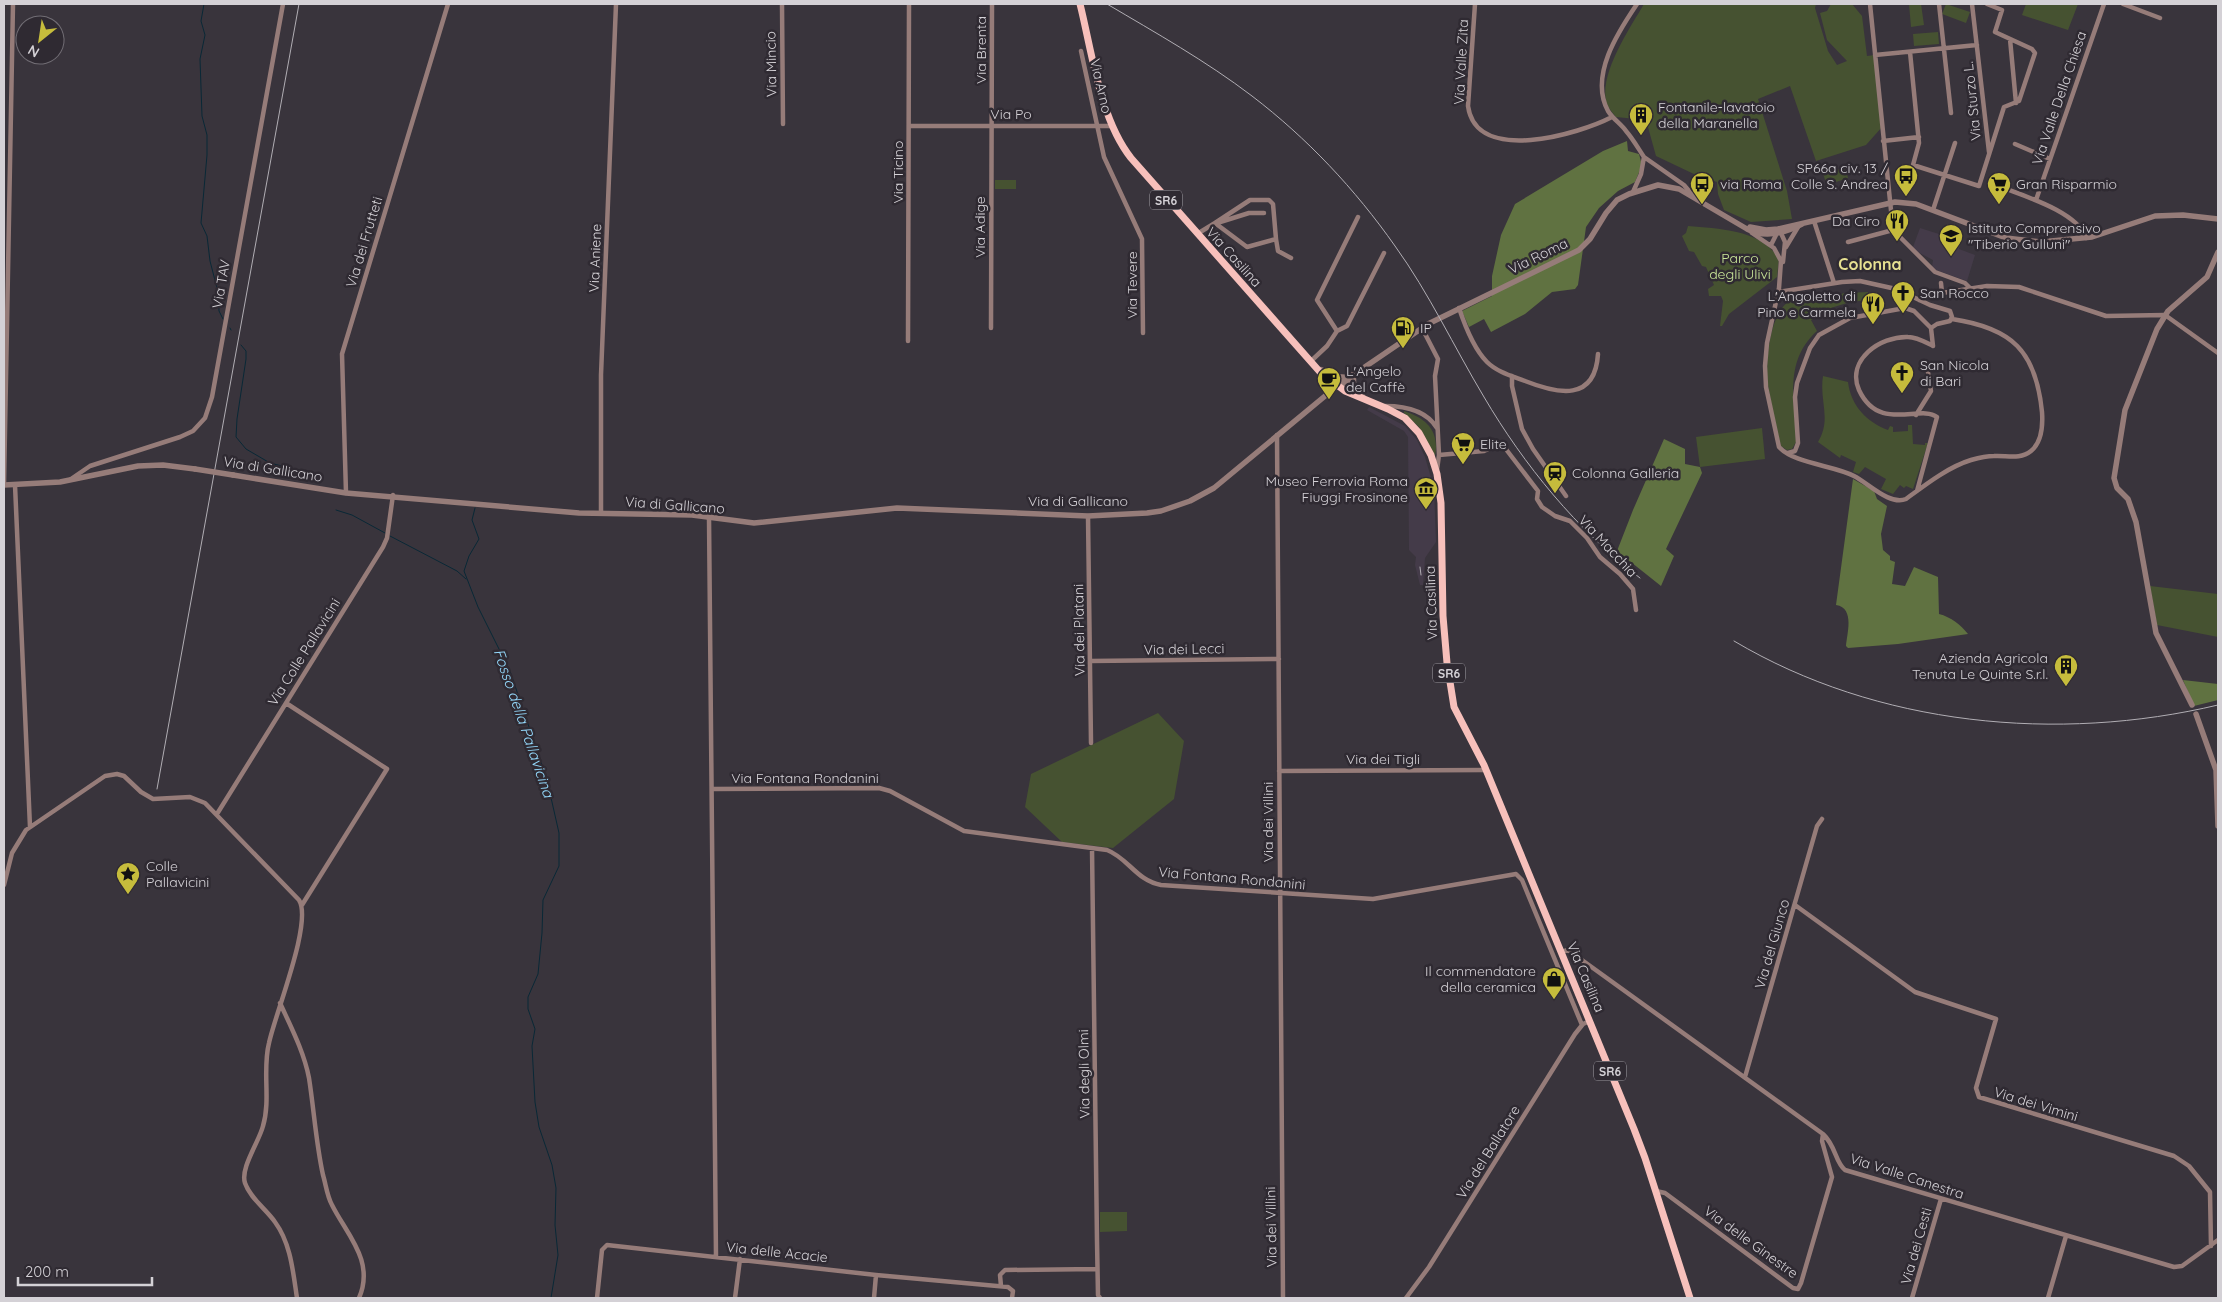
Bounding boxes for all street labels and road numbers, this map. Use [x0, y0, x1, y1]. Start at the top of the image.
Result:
street label: Via Brenta [972, 16, 990, 84]
street label: Via Valle Zita [1450, 19, 1472, 105]
street label: Via Valle Della Chiesa [2028, 29, 2090, 167]
street label: Via Mincio [761, 31, 781, 97]
street label: Via Arno [1086, 57, 1116, 115]
street label: Via Sturzo L. [1959, 61, 1985, 141]
street label: Via Po [990, 105, 1032, 123]
street label: Via Ticino [889, 141, 907, 203]
road number: SR6 [1150, 190, 1182, 210]
street label: Via dei Frutteti [342, 194, 386, 290]
street label: Via Adige [971, 196, 989, 258]
street label: Via Aniene [585, 223, 605, 293]
street label: Via Casilina [1202, 223, 1266, 291]
street label: Via Roma [1505, 234, 1571, 278]
street label: Via Tevere [1123, 251, 1141, 319]
street label: Via TAV [208, 258, 234, 310]
street label: Via di Gallicano [222, 452, 324, 486]
street label: Via di Gallicano [1028, 492, 1128, 510]
street label: Via di Gallicano [624, 493, 726, 517]
street label: Via Macchia [1575, 511, 1641, 581]
street label: Via Casilina [1421, 565, 1441, 641]
street label: Via dei Platani [1069, 584, 1089, 676]
street label: Via Colle Pallavicini [264, 595, 344, 709]
street label: Via dei Lecci [1144, 639, 1224, 659]
road number: SR6 [1433, 664, 1465, 682]
street label: Via dei Tigli [1346, 750, 1420, 768]
street label: Via Fontana Rondanini [731, 769, 879, 787]
street label: Via dei Villini [1259, 782, 1277, 862]
street label: Via Fontana Rondanini [1158, 863, 1306, 893]
street label: Via del Giunco [1751, 897, 1793, 991]
street label: Via Casilina [1563, 939, 1609, 1015]
street label: Via degli Olmi [1074, 1029, 1094, 1119]
road number: SR6 [1594, 1062, 1626, 1080]
street label: Via dei Vimini [1992, 1083, 2080, 1125]
street label: Via del Ballatore [1452, 1102, 1524, 1202]
street label: Via Valle Canestra [1848, 1149, 1966, 1203]
street label: Via dei Villini [1261, 1187, 1281, 1267]
street label: Via delle Ginestre [1700, 1202, 1802, 1282]
street label: Via dei Cesti [1896, 1205, 1936, 1287]
street label: Via delle Acacie [725, 1238, 829, 1266]

